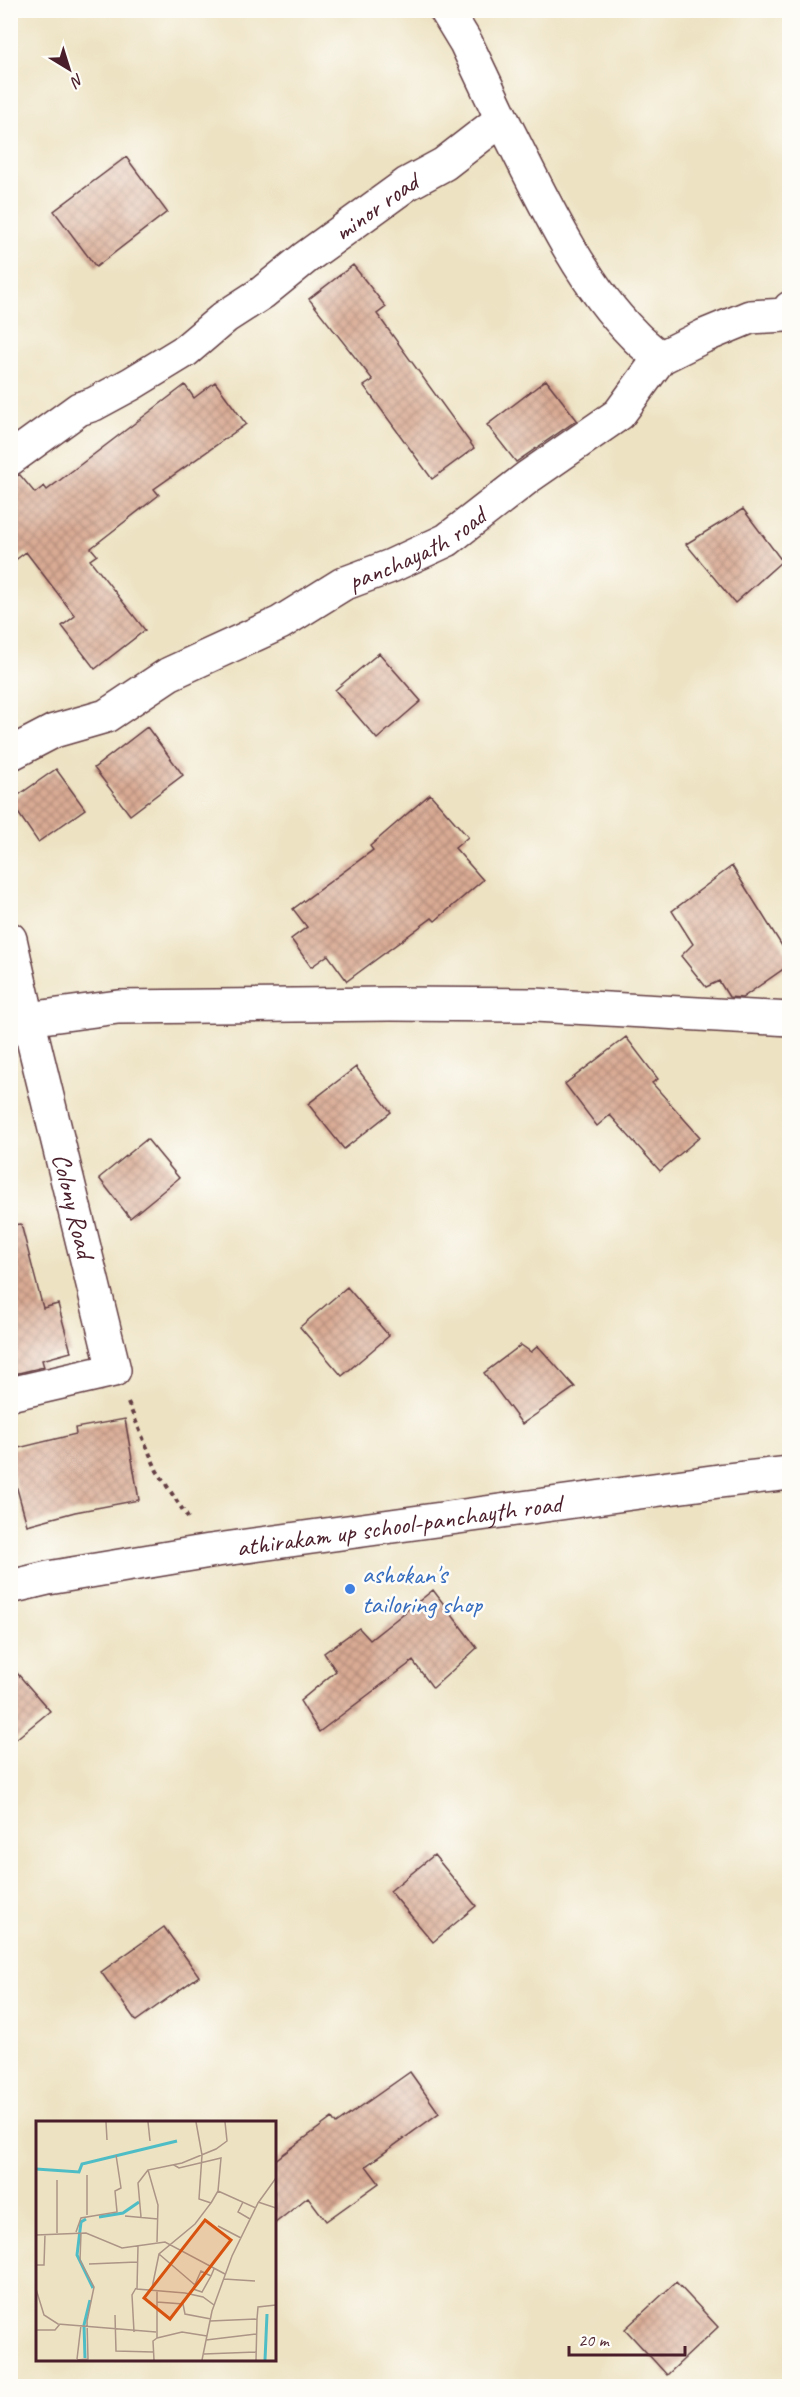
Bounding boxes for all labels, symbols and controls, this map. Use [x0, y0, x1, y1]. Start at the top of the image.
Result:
north arrow [39, 39, 99, 99]
text: N [65, 69, 88, 93]
street label: minor road [328, 164, 427, 249]
street label: panchayath road [344, 498, 496, 598]
street label: Colony Road [45, 1150, 103, 1265]
street label: athirakam up school-panchayth road [234, 1486, 567, 1564]
place label: ashokan's tailoring shop [362, 1558, 484, 1621]
marker: ashokan's tailoring shop [343, 1582, 357, 1596]
inset map [36, 2121, 276, 2361]
scale bar [569, 2319, 684, 2357]
text: 20 m [578, 2329, 611, 2351]

